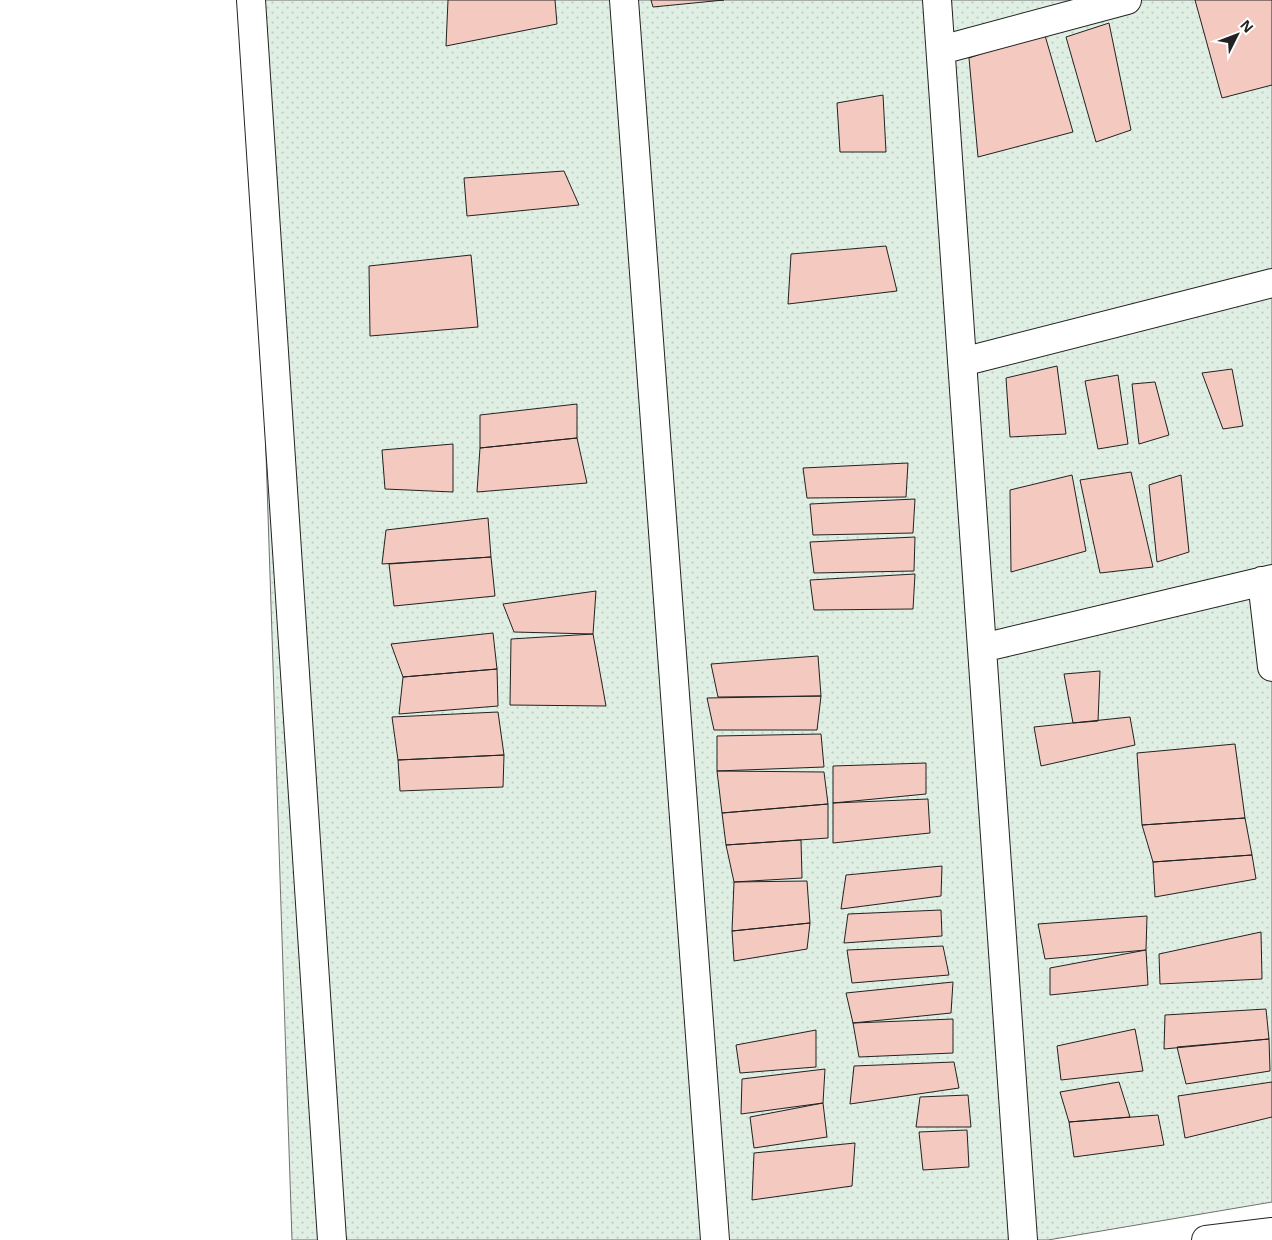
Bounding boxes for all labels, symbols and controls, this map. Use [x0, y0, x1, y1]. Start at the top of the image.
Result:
north arrow [1212, 10, 1262, 60]
text: N [1236, 15, 1258, 37]

